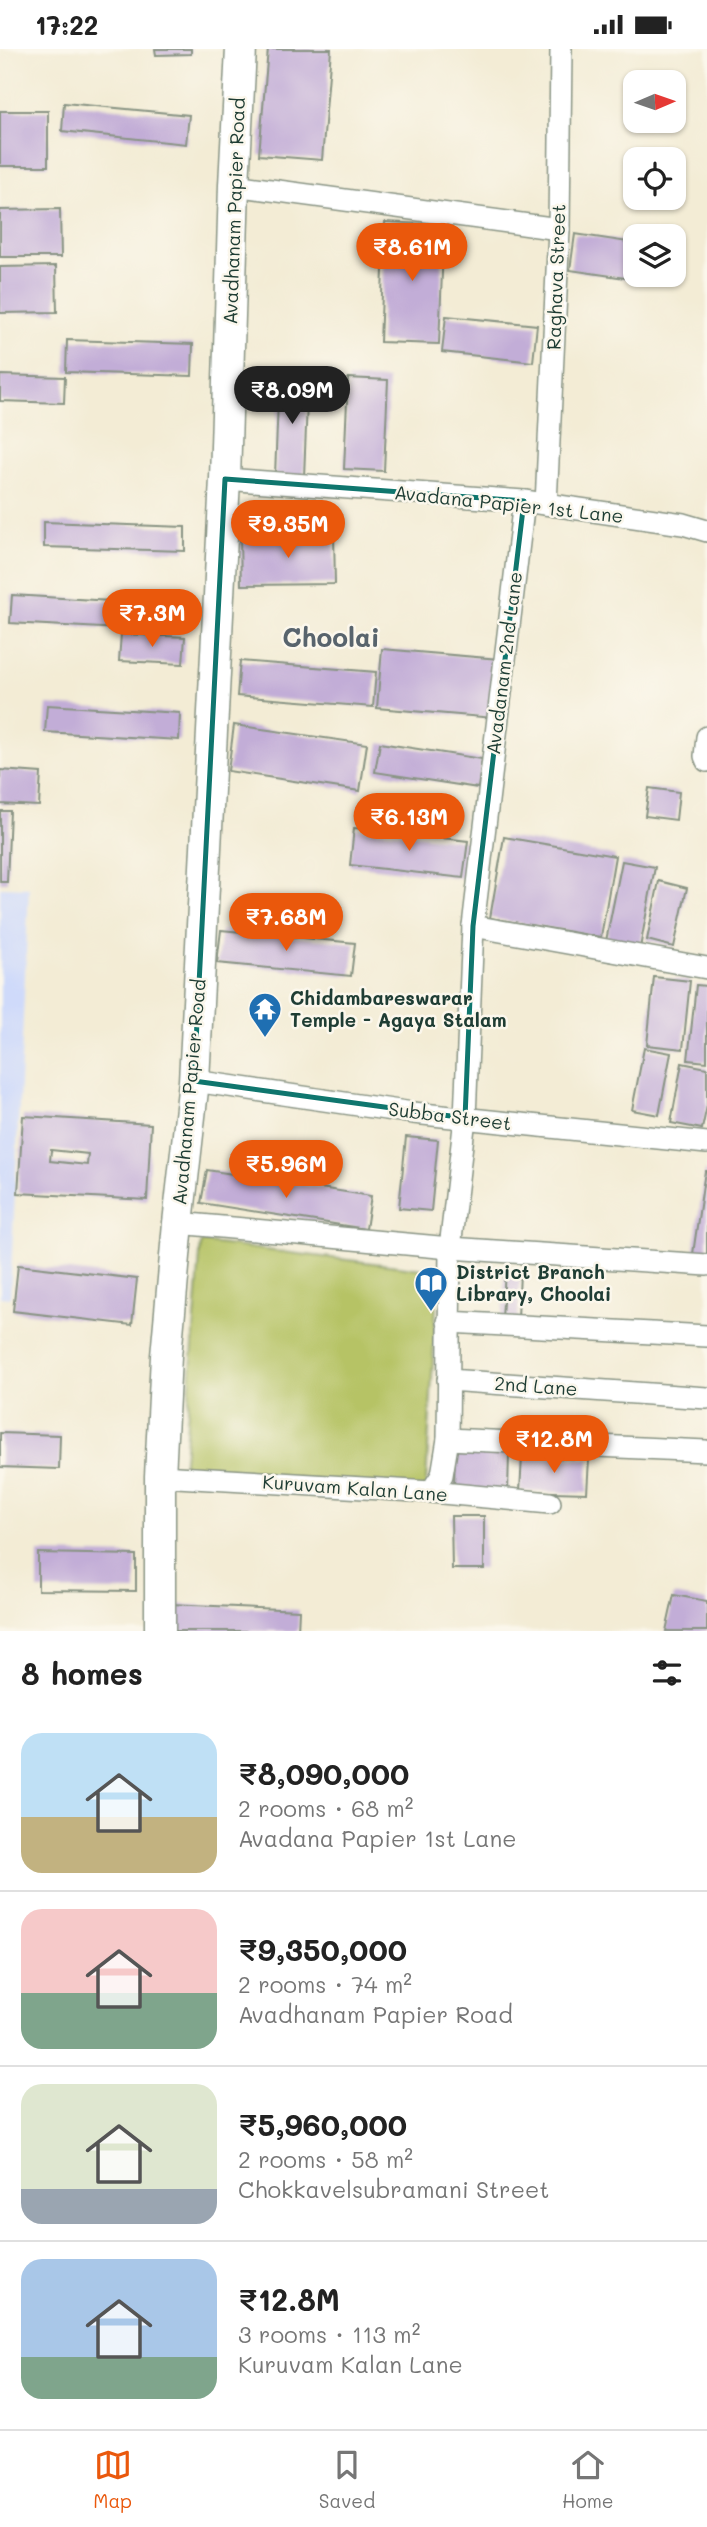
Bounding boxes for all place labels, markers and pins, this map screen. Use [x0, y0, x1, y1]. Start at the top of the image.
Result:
pin: ₹8.61M [355, 223, 469, 283]
pin: ₹8.09M [235, 367, 349, 426]
pin: ₹9.35M [231, 501, 345, 560]
pin: ₹7.3M [103, 589, 201, 649]
pin: ₹6.13M [352, 793, 466, 853]
pin: ₹7.68M [229, 893, 343, 953]
place label: Chidambareswarar Temple - Agaya Stalam [290, 985, 507, 1032]
temple icon: Chidambareswarar Temple - Agaya Stalam [246, 990, 284, 1039]
pin: ₹5.96M [229, 1141, 343, 1200]
place label: District Branch Library, Choolai [456, 1259, 611, 1306]
library icon: District Branch Library, Choolai [412, 1264, 450, 1313]
pin: ₹12.8M [497, 1415, 611, 1475]

